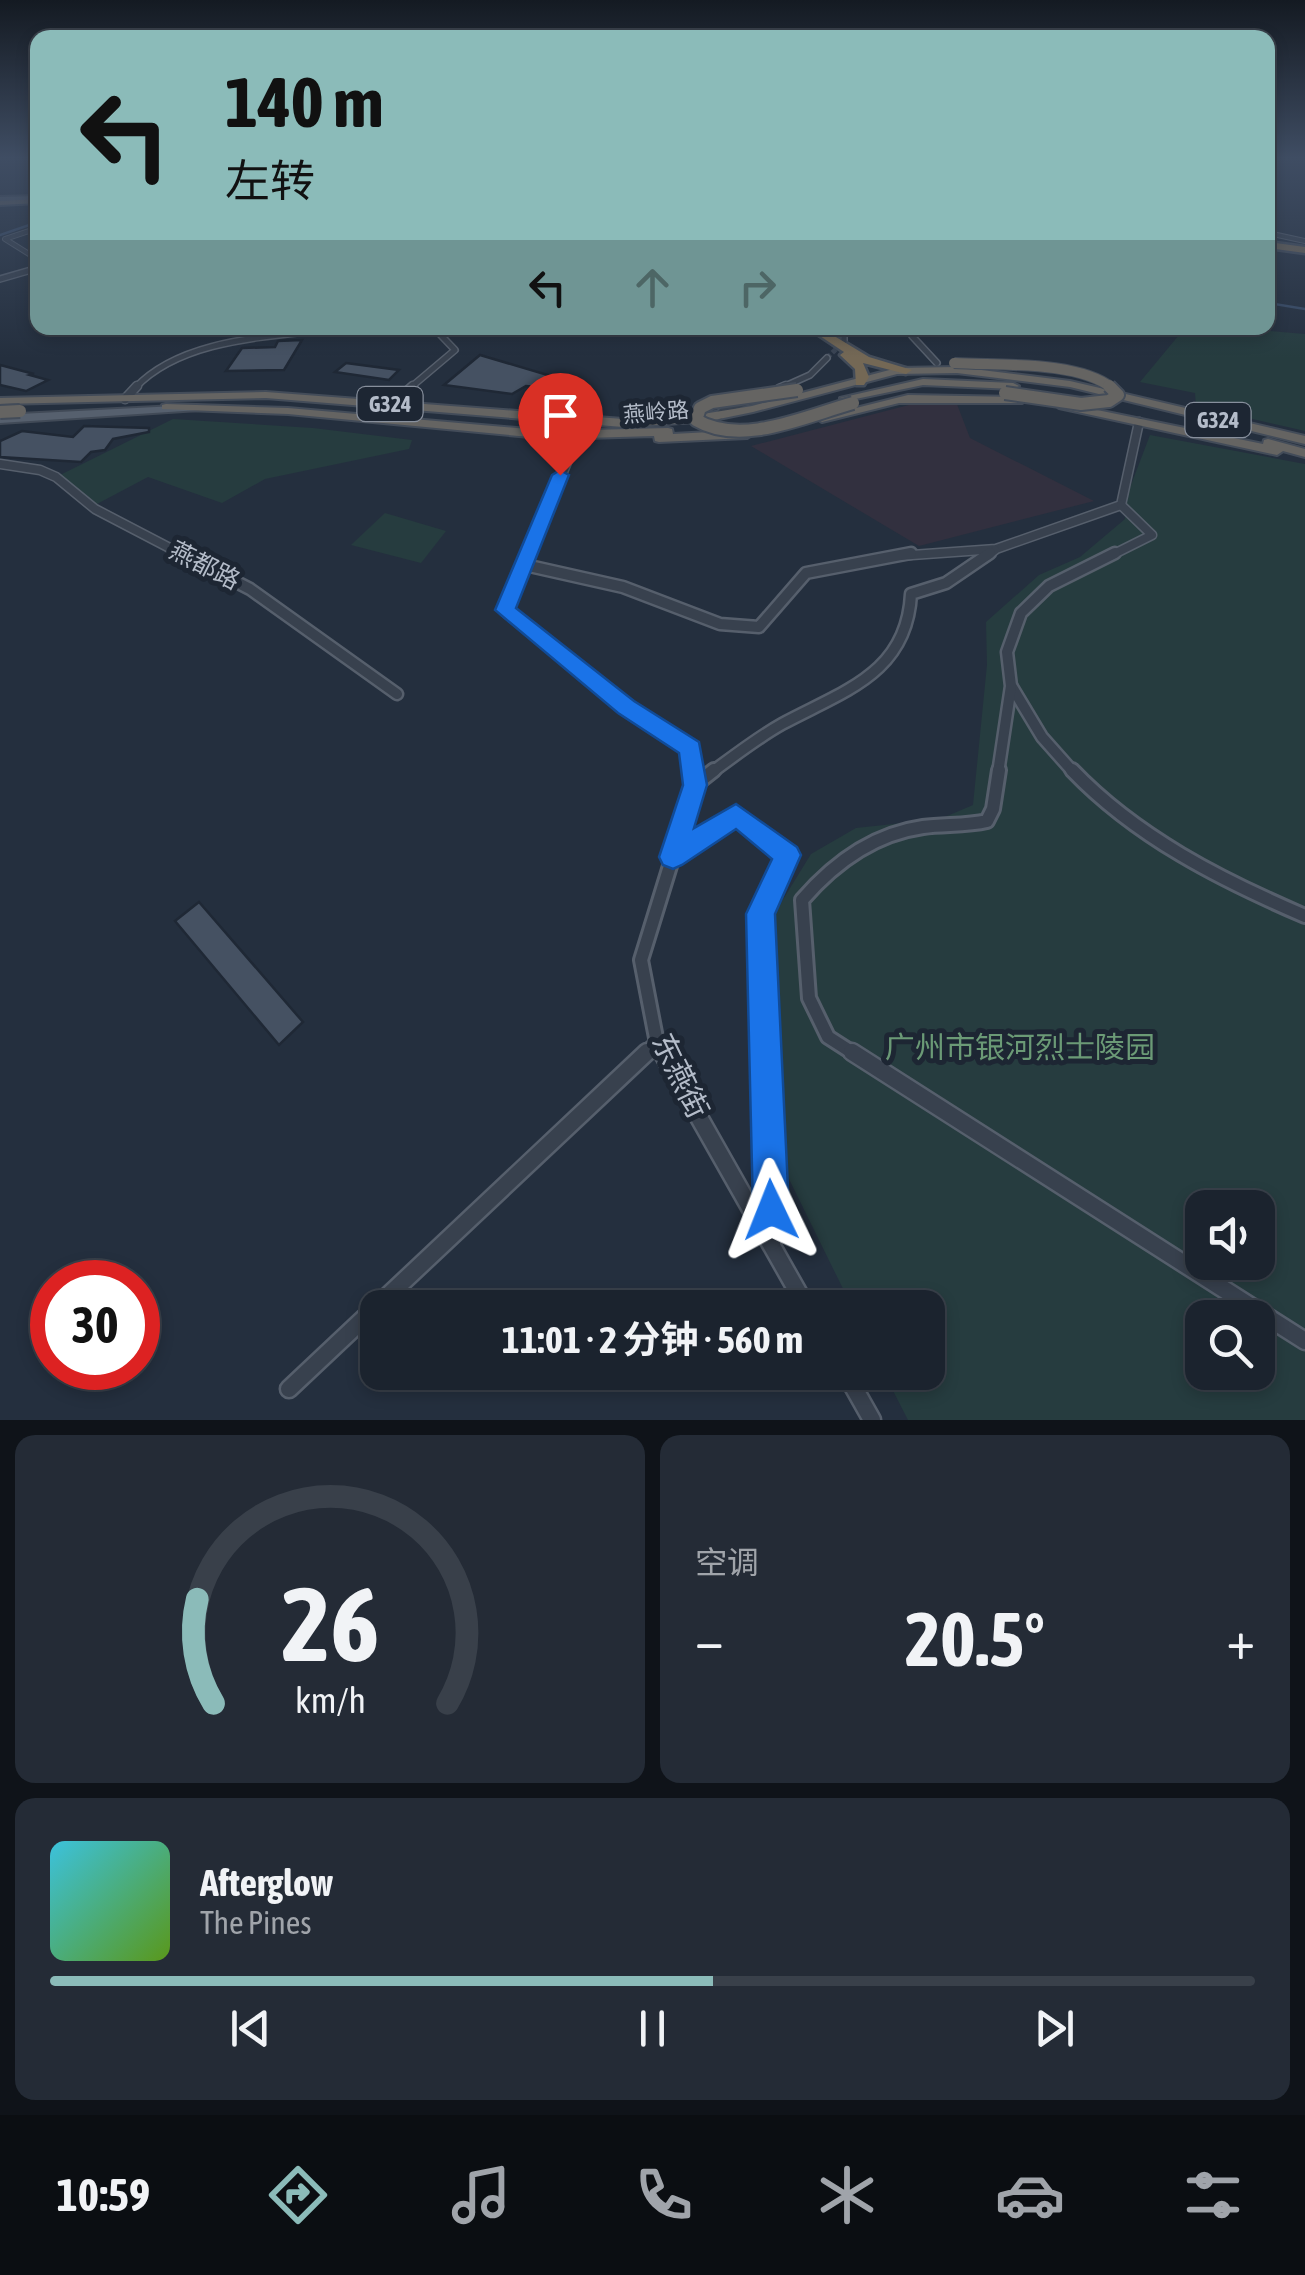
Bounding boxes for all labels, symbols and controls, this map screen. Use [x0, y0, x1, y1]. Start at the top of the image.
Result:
text: 140 m [225, 62, 384, 142]
icon: left [60, 70, 190, 200]
text: 左转 [225, 155, 315, 207]
icon: left [520, 260, 575, 315]
icon: ahead [625, 260, 680, 315]
icon: right [730, 260, 785, 315]
pin [518, 373, 603, 476]
road number: G324 [358, 387, 422, 421]
icon: arrive [533, 388, 588, 443]
street label: 燕岭路 [622, 396, 690, 428]
road number: G324 [1186, 403, 1250, 437]
street label: 燕都路 [165, 535, 245, 595]
street label: 东燕街 [646, 1028, 716, 1123]
park label: 广州市银河烈士陵园 [885, 1030, 1155, 1064]
position arrow [719, 1158, 823, 1262]
map controls [1185, 1190, 1275, 1390]
button: sound [1185, 1190, 1275, 1280]
speed limit sign: 30 [30, 1260, 160, 1390]
button: search [1185, 1300, 1275, 1390]
text: 11:01 · 2 分钟 · 560 m [502, 1318, 803, 1361]
text: 空调 [695, 1544, 759, 1581]
text: 26 [281, 1564, 379, 1683]
text: 20.5° [905, 1596, 1045, 1682]
text: − [695, 1608, 724, 1671]
text: + [1226, 1608, 1255, 1671]
text: km/h [295, 1680, 365, 1721]
text: Afterglow [200, 1861, 333, 1904]
text: The Pines [200, 1904, 312, 1941]
icon: previous [223, 2001, 278, 2056]
icon: pause [625, 2001, 680, 2056]
icon: next [1027, 2001, 1082, 2056]
icon: directions [263, 2160, 333, 2230]
icon: music [446, 2160, 516, 2230]
icon: phone [629, 2160, 699, 2230]
icon: climate [812, 2160, 882, 2230]
icon: car [995, 2160, 1065, 2230]
icon: filters [1178, 2160, 1248, 2230]
text: 10:59 [57, 2169, 150, 2221]

